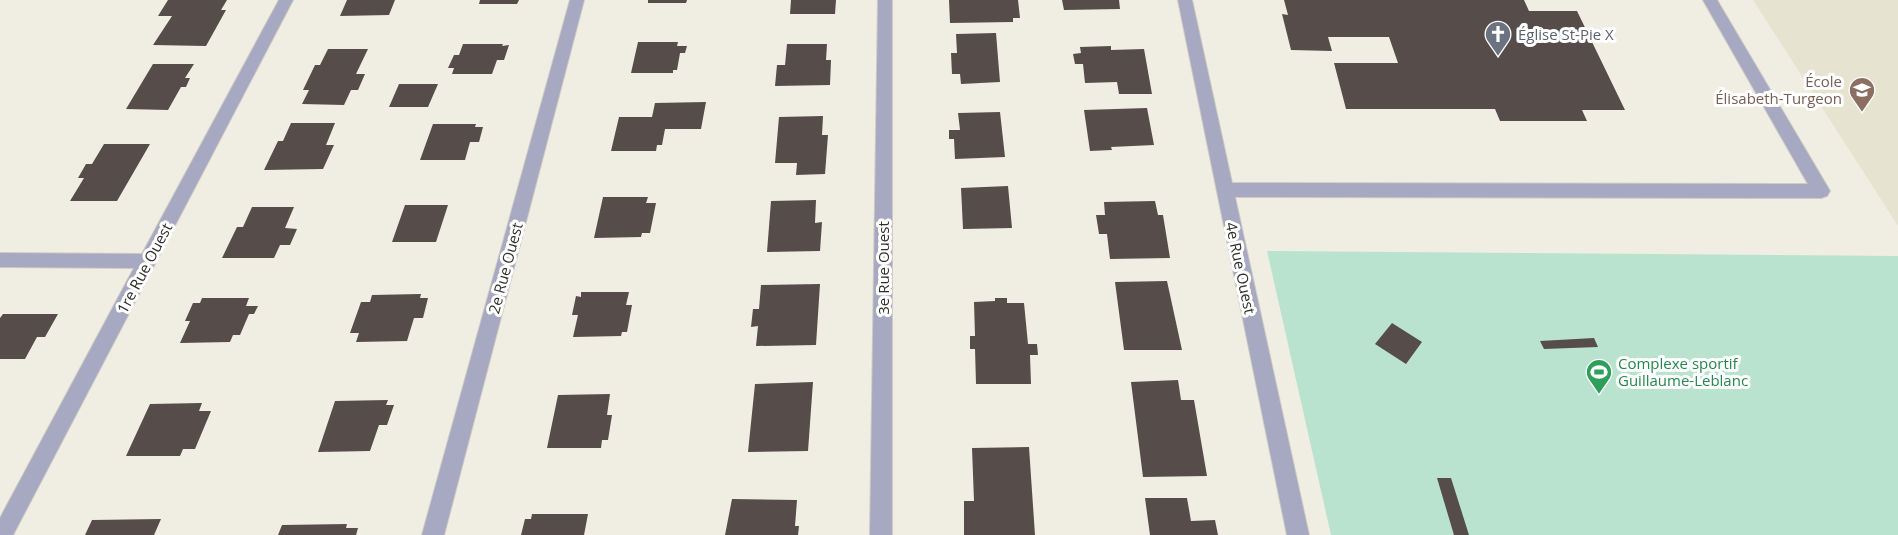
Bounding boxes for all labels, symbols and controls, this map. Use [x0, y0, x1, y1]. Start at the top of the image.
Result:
church icon: Église St-Pie X [1483, 19, 1513, 57]
place label: Église St-Pie X [1518, 24, 1614, 44]
place label: École Élisabeth-Turgeon [1715, 71, 1842, 108]
school or university icon: École Élisabeth-Turgeon [1847, 75, 1877, 113]
street label: 1re Rue Ouest [112, 219, 176, 317]
street label: 2e Rue Ouest [483, 220, 527, 316]
street label: 4e Rue Ouest [1222, 220, 1260, 316]
street label: 3e Rue Ouest [873, 221, 893, 315]
place label: Complexe sportif Guillaume-Leblanc [1618, 353, 1748, 390]
sports icon: Complexe sportif Guillaume-Leblanc [1584, 357, 1614, 395]

